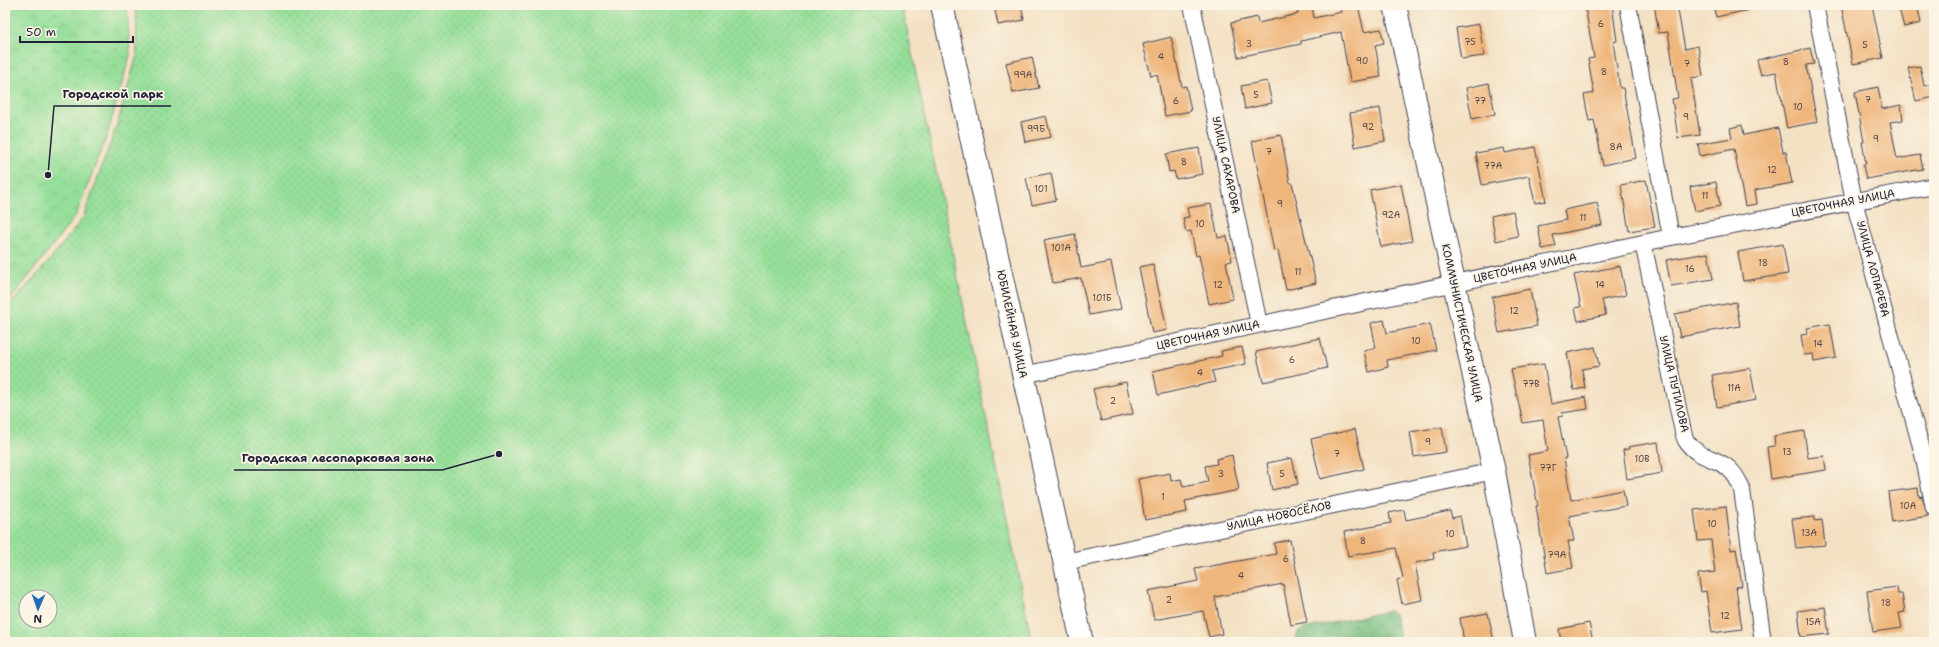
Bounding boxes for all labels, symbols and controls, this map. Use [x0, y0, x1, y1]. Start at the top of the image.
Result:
scale bar [20, 18, 133, 44]
house number: 6 [1598, 18, 1604, 30]
text: 50 m [26, 24, 56, 40]
house number: 75 [1464, 36, 1476, 48]
house number: 3 [1246, 38, 1252, 50]
house number: 5 [1862, 39, 1868, 51]
house number: 4 [1158, 51, 1164, 63]
house number: 90 [1356, 55, 1368, 67]
house number: 8 [1783, 56, 1789, 68]
house number: 7 [1684, 58, 1690, 70]
house number: 8 [1601, 66, 1607, 78]
house number: 99А [1014, 69, 1033, 81]
callout: Городской парк [54, 82, 171, 106]
text: Городской парк [63, 86, 164, 102]
house number: 5 [1253, 89, 1259, 101]
house number: 7 [1865, 94, 1871, 106]
house number: 6 [1173, 95, 1179, 107]
house number: 77 [1474, 95, 1486, 107]
house number: 10 [1793, 101, 1803, 113]
house number: 9 [1683, 111, 1689, 123]
street label: УЛИЦА САХАРОВА [1208, 115, 1244, 215]
house number: 92 [1362, 121, 1374, 133]
house number: 99Б [1027, 123, 1045, 135]
house number: 9 [1873, 133, 1879, 145]
house number: 8А [1610, 141, 1623, 153]
house number: 7 [1266, 146, 1272, 158]
house number: 8 [1181, 156, 1187, 168]
house number: 77А [1484, 160, 1503, 172]
house number: 12 [1767, 164, 1777, 176]
house number: 101 [1034, 183, 1048, 195]
street label: ЦВЕТОЧНАЯ УЛИЦА [1790, 186, 1896, 220]
house number: 11 [1701, 190, 1709, 202]
house number: 9 [1277, 198, 1283, 210]
house number: 92А [1382, 209, 1401, 221]
house number: 11 [1579, 212, 1587, 224]
house number: 10 [1195, 218, 1205, 230]
street label: УЛИЦА ЛОПАРЕВА [1853, 219, 1893, 319]
house number: 101А [1051, 242, 1071, 254]
street label: КОММУНИСТИЧЕСКАЯ УЛИЦА [1438, 242, 1486, 404]
street label: ЦВЕТОЧНАЯ УЛИЦА [1472, 250, 1578, 286]
house number: 18 [1758, 257, 1768, 269]
house number: 16 [1685, 263, 1695, 275]
house number: 11 [1294, 266, 1302, 278]
street label: ЮБИЛЕЙНАЯ УЛИЦА [993, 268, 1032, 380]
house number: 12 [1213, 279, 1223, 291]
house number: 14 [1595, 279, 1605, 291]
house number: 101Б [1092, 292, 1112, 304]
house number: 12 [1509, 305, 1519, 317]
street label: ЦВЕТОЧНАЯ УЛИЦА [1155, 317, 1261, 353]
street label: УЛИЦА ПУТИЛОВА [1656, 334, 1692, 434]
house number: 10 [1411, 335, 1421, 347]
house number: 14 [1813, 338, 1823, 350]
house number: 6 [1289, 354, 1295, 366]
house number: 4 [1197, 367, 1203, 379]
house number: 77В [1522, 378, 1540, 390]
house number: 11А [1727, 382, 1741, 394]
house number: 2 [1110, 395, 1116, 407]
house number: 9 [1425, 436, 1431, 448]
callout: Городская лесопарковая зона [234, 446, 442, 470]
house number: 13 [1782, 446, 1792, 458]
house number: 7 [1334, 448, 1340, 460]
text: Городская лесопарковая зона [242, 450, 435, 466]
house number: 10В [1634, 453, 1650, 465]
house number: 77Г [1540, 462, 1557, 474]
house number: 3 [1218, 468, 1224, 480]
house number: 5 [1279, 468, 1285, 480]
house number: 1 [1161, 491, 1165, 503]
street label: УЛИЦА НОВОСЁЛОВ [1225, 497, 1333, 534]
house number: 10А [1900, 500, 1917, 512]
house number: 10 [1707, 518, 1717, 530]
house number: 13А [1801, 527, 1818, 539]
house number: 10 [1445, 528, 1455, 540]
house number: 8 [1360, 535, 1366, 547]
house number: 79А [1548, 549, 1567, 561]
house number: 6 [1283, 553, 1289, 565]
house number: 4 [1238, 570, 1244, 582]
north arrow [18, 589, 58, 629]
house number: 2 [1166, 594, 1172, 606]
house number: 18 [1881, 597, 1891, 609]
house number: 12 [1720, 610, 1730, 622]
text: N [33, 611, 42, 626]
house number: 15А [1805, 616, 1821, 628]

